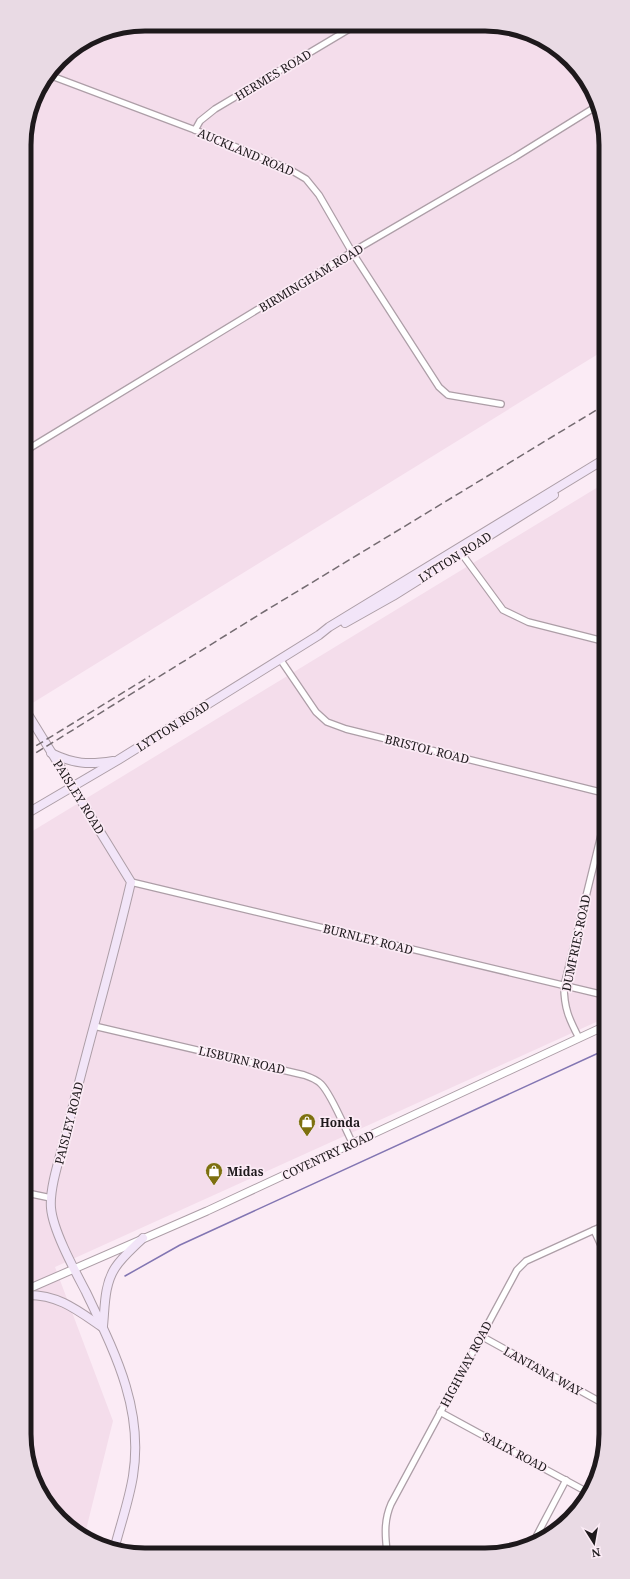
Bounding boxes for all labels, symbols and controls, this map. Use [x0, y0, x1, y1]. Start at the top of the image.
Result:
street label: HERMES ROAD [231, 45, 315, 105]
street label: AUCKLAND ROAD [195, 124, 297, 180]
street label: BIRMINGHAM ROAD [255, 240, 367, 316]
street label: LYTTON ROAD [415, 528, 495, 586]
street label: LYTTON ROAD [133, 697, 213, 755]
street label: BRISTOL ROAD [383, 730, 471, 768]
street label: PAISLEY ROAD [49, 757, 109, 838]
street label: DUMFRIES ROAD [557, 893, 595, 993]
street label: BURNLEY ROAD [321, 920, 415, 958]
street label: LISBURN ROAD [197, 1042, 287, 1078]
street label: PAISLEY ROAD [50, 1080, 88, 1166]
shop icon: Honda [297, 1112, 317, 1137]
place label: Honda [320, 1114, 360, 1131]
street label: COVENTRY ROAD [279, 1126, 377, 1184]
shop icon: Midas [204, 1161, 224, 1186]
place label: Midas [227, 1163, 264, 1180]
street label: HIGHWAY ROAD [436, 1318, 496, 1410]
street label: LANTANA WAY [500, 1342, 586, 1400]
street label: SALIX ROAD [480, 1428, 551, 1476]
north arrow [574, 1523, 614, 1563]
text: N [590, 1545, 602, 1562]

